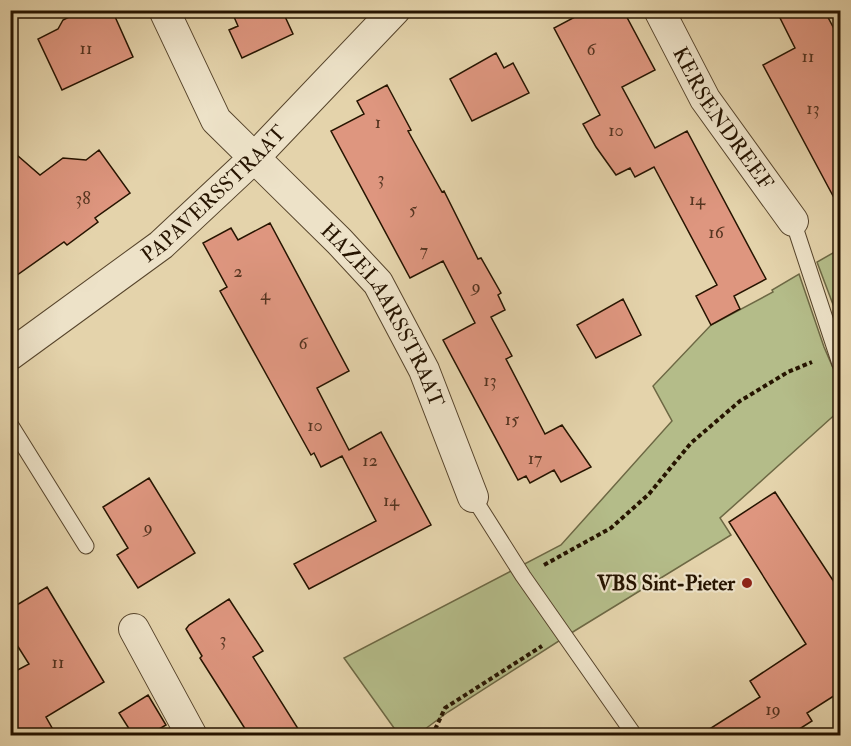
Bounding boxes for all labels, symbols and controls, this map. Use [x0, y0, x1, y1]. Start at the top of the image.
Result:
house number: 11 [80, 37, 92, 60]
house number: 6 [586, 38, 596, 61]
street label: KERSENDREEF [667, 42, 780, 195]
house number: 11 [802, 45, 814, 68]
house number: 13 [806, 97, 820, 120]
house number: 1 [375, 111, 381, 134]
street label: PAPAVERSSTRAAT [136, 119, 292, 269]
house number: 10 [608, 119, 624, 142]
house number: 3 [378, 167, 384, 190]
house number: 38 [75, 187, 91, 210]
house number: 14 [689, 188, 706, 211]
house number: 5 [409, 198, 417, 221]
street label: HAZELAARSSTRAAT [315, 217, 451, 411]
house number: 16 [708, 221, 725, 244]
house number: 7 [420, 239, 428, 262]
house number: 2 [233, 260, 243, 283]
house number: 9 [469, 275, 481, 298]
house number: 4 [260, 283, 271, 306]
house number: 6 [298, 332, 308, 355]
house number: 13 [483, 369, 497, 392]
house number: 15 [505, 408, 519, 431]
house number: 10 [307, 414, 323, 437]
house number: 17 [528, 447, 542, 470]
house number: 12 [362, 449, 378, 472]
house number: 14 [383, 489, 400, 512]
house number: 9 [141, 516, 153, 539]
place label: VBS Sint-Pieter [596, 570, 736, 597]
marker: VBS Sint-Pieter [740, 576, 754, 590]
house number: 3 [220, 628, 226, 651]
house number: 11 [52, 651, 64, 674]
house number: 19 [765, 698, 781, 721]

